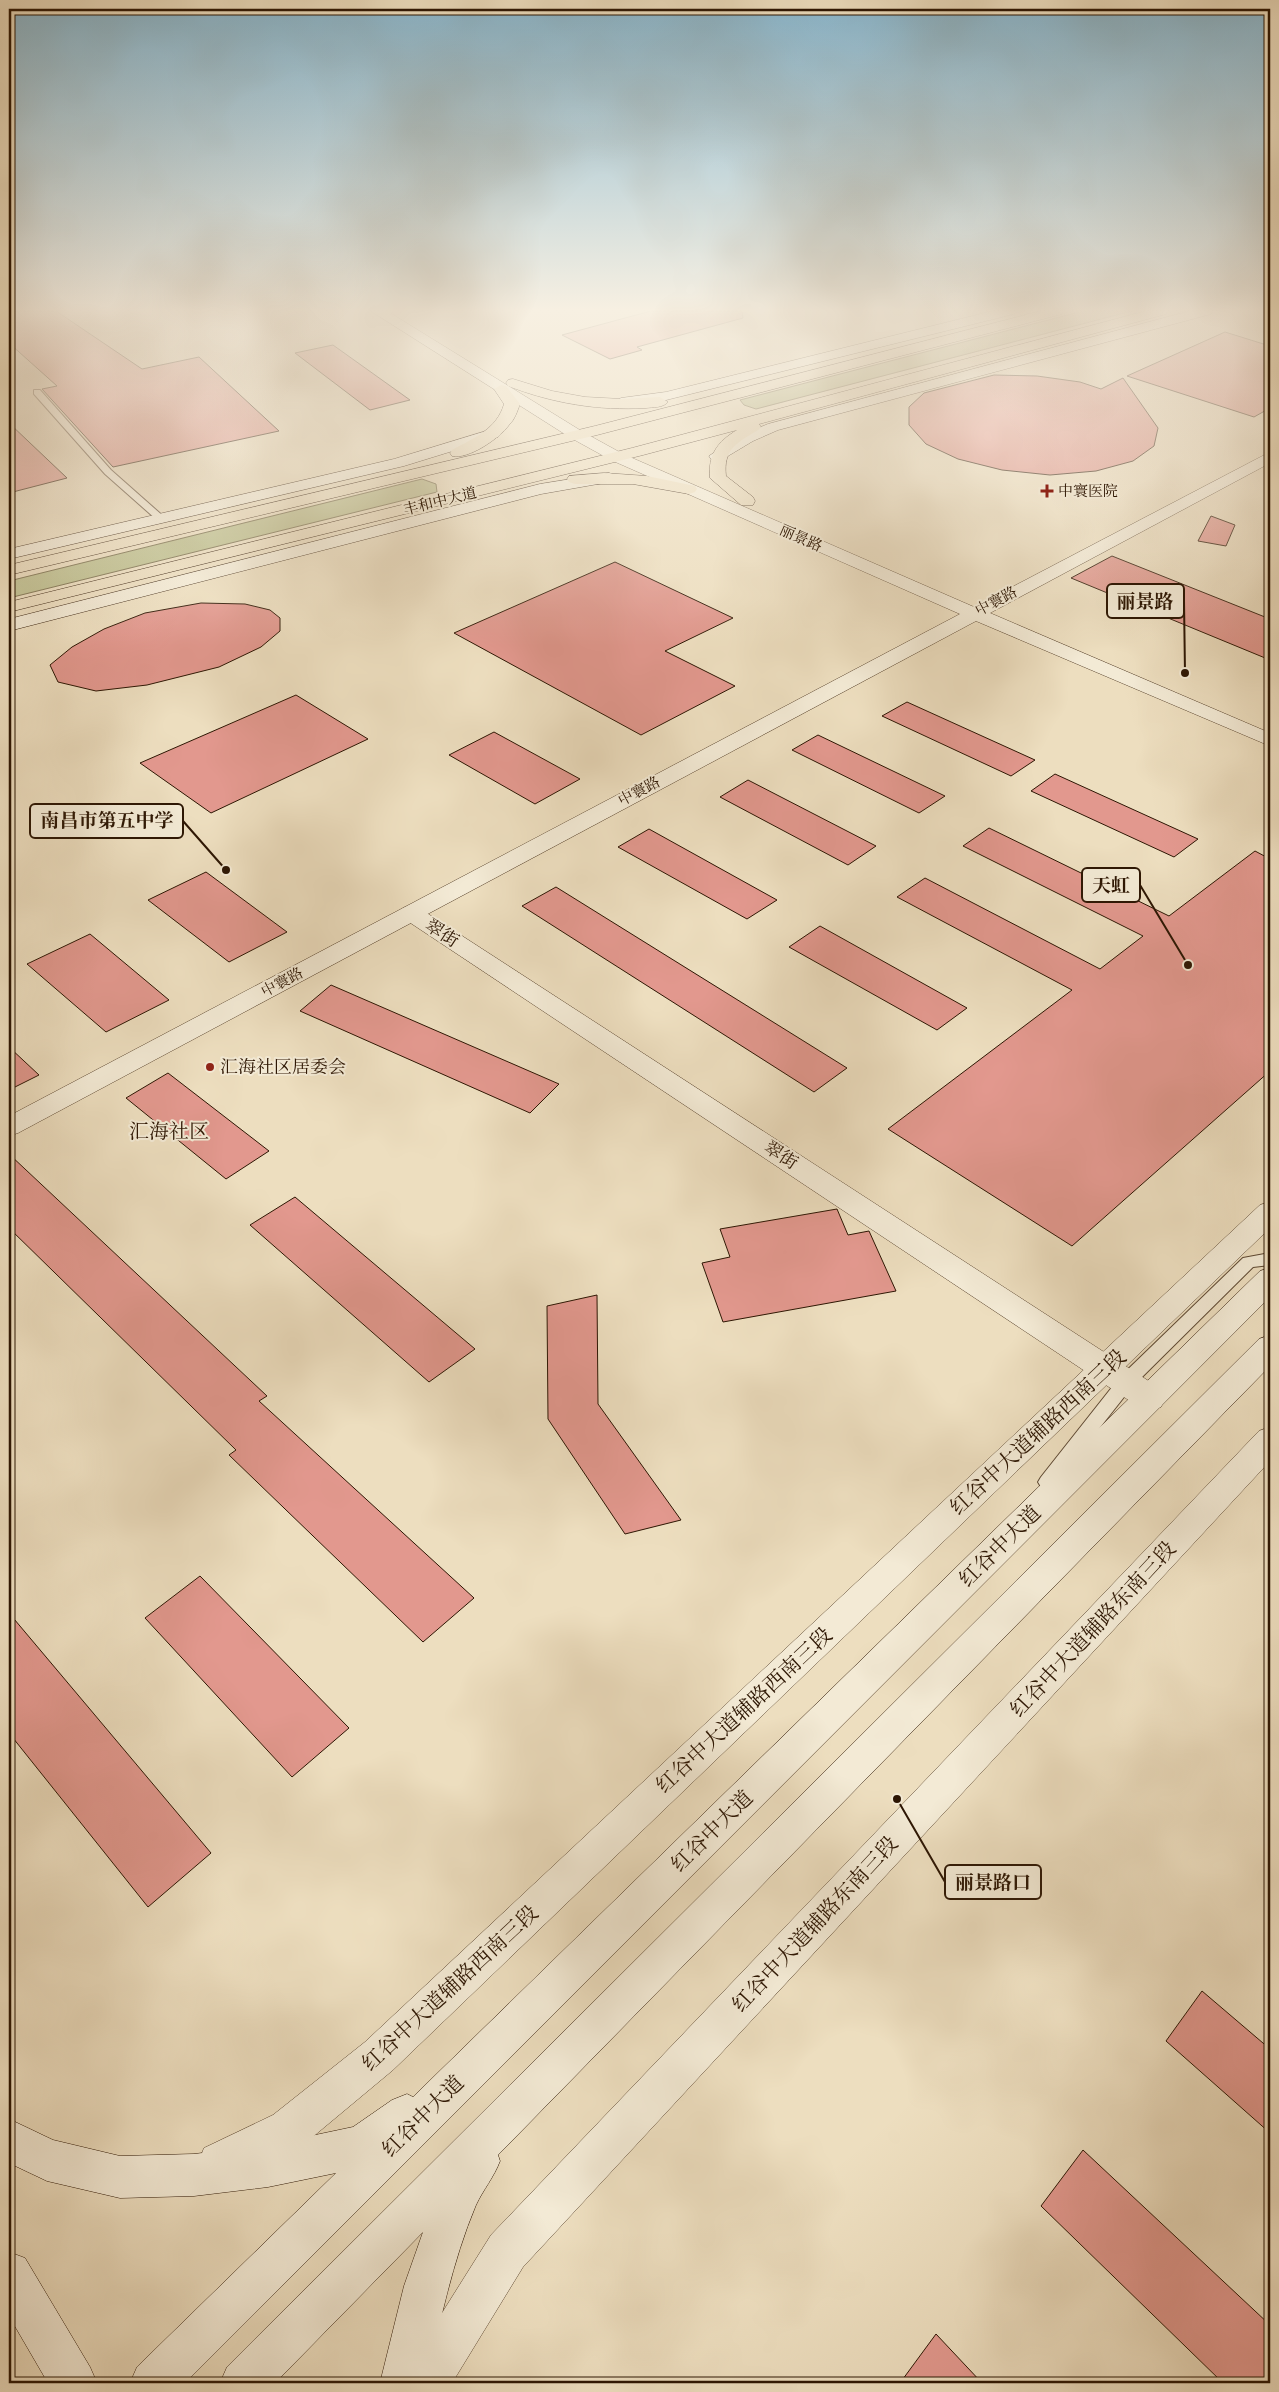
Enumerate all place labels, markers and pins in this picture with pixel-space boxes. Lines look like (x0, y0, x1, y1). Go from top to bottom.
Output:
place label: 中寰医院 (1058, 482, 1118, 501)
marker: 中寰医院 (1040, 484, 1054, 498)
callout: 丽景路 (1107, 584, 1184, 618)
callout: 南昌市第五中学 (30, 804, 183, 838)
callout: 天虹 (1082, 868, 1140, 902)
place label: 汇海社区居委会 (220, 1057, 346, 1079)
marker: 汇海社区居委会 (204, 1061, 216, 1073)
callout: 丽景路口 (945, 1865, 1041, 1899)

